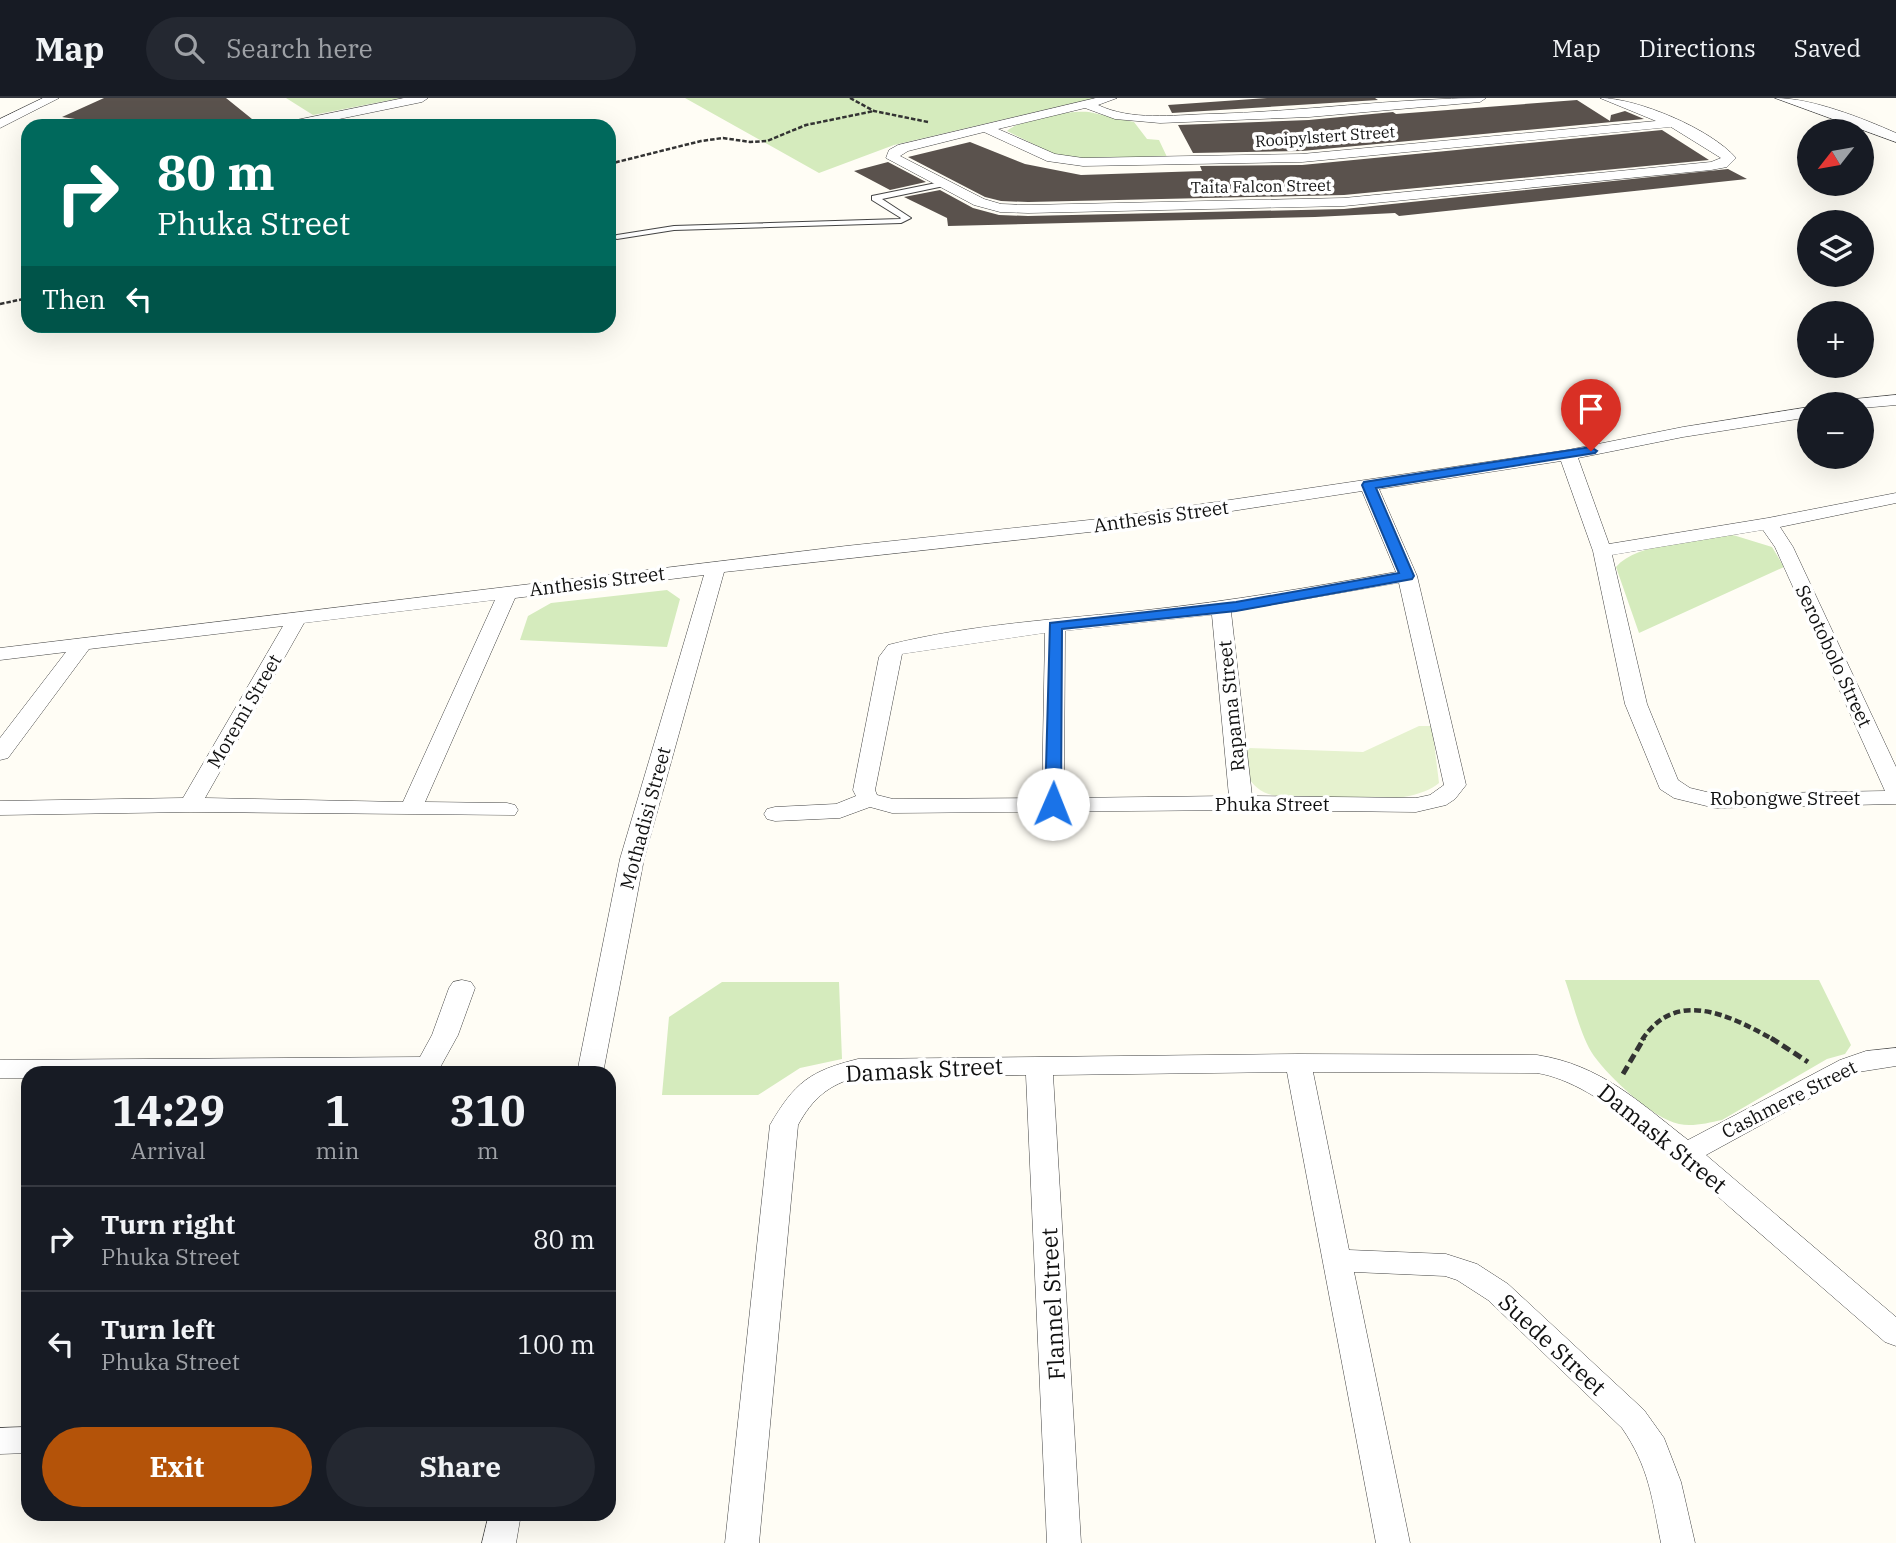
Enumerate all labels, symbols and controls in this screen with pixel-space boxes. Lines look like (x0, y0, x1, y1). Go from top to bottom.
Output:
search box (146, 17, 636, 80)
text: Map (35, 27, 104, 70)
icon: search (170, 29, 208, 67)
text: Search here (226, 31, 373, 65)
text: Map (1552, 32, 1601, 64)
text: Directions (1639, 32, 1756, 64)
text: Saved (1794, 32, 1861, 64)
north arrow (1797, 119, 1874, 196)
map controls (1797, 119, 1874, 469)
street label: Rooipylstert Street (1254, 121, 1396, 151)
text: 80 m (157, 140, 275, 203)
icon: right (42, 147, 133, 238)
street label: Taita Falcon Street (1191, 175, 1332, 197)
text: Phuka Street (157, 202, 350, 244)
button: layers (1797, 210, 1874, 287)
icon: left (120, 280, 158, 318)
text: Then (42, 282, 106, 316)
button: + (1797, 301, 1874, 378)
pin (1561, 379, 1621, 451)
icon: arrive (1572, 390, 1610, 428)
button: − (1797, 392, 1874, 469)
street label: Anthesis Street (1092, 495, 1230, 537)
street label: Anthesis Street (528, 561, 666, 601)
street label: Serotobolo Street (1791, 581, 1878, 731)
street label: Rapama Street (1212, 639, 1250, 773)
street label: Moremi Street (202, 649, 286, 772)
street label: Mothadisi Street (614, 744, 676, 892)
position arrow (1016, 767, 1090, 841)
street label: Robongwe Street (1710, 786, 1861, 810)
street label: Phuka Street (1215, 792, 1330, 816)
street label: Damask Street (844, 1050, 1004, 1088)
street label: Cashmere Street (1717, 1055, 1861, 1143)
street label: Damask Street (1592, 1077, 1734, 1199)
text: 14:29 (111, 1083, 225, 1138)
text: 1 (325, 1083, 350, 1138)
text: 310 (450, 1083, 525, 1138)
text: Arrival (131, 1135, 206, 1165)
text: min (316, 1135, 359, 1165)
text: m (477, 1135, 499, 1165)
text: Turn right (101, 1207, 235, 1241)
icon: right (42, 1220, 80, 1258)
text: 80 m (533, 1222, 595, 1256)
street label: Flannel Street (1033, 1227, 1071, 1381)
text: Phuka Street (101, 1241, 240, 1271)
street label: Suede Street (1493, 1286, 1613, 1402)
text: Turn left (101, 1312, 215, 1346)
icon: left (42, 1325, 80, 1363)
text: 100 m (517, 1327, 595, 1361)
text: Phuka Street (101, 1346, 240, 1376)
button: Exit (42, 1427, 312, 1507)
button: Share (326, 1427, 595, 1507)

